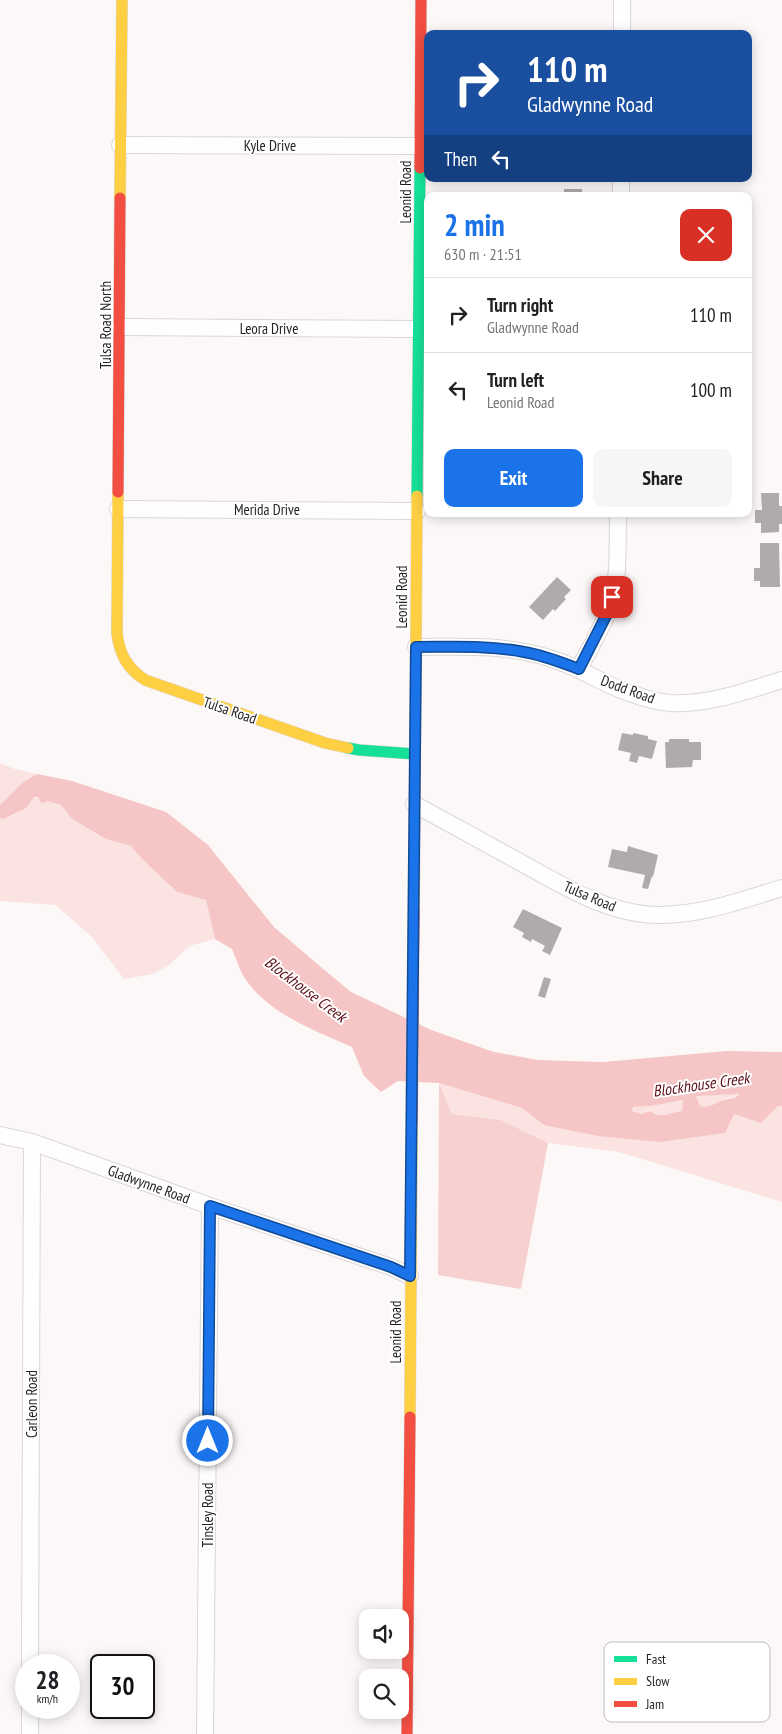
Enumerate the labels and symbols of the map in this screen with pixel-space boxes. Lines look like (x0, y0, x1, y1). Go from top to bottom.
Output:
street label: Kyle Drive (244, 136, 296, 155)
street label: Leonid Road (396, 160, 415, 224)
street label: Tulsa Road North (96, 281, 115, 369)
street label: Leora Drive (240, 319, 298, 338)
street label: Merida Drive (234, 500, 300, 519)
street label: Leonid Road (392, 565, 411, 629)
pin (591, 576, 633, 618)
street label: Dodd Road (598, 670, 658, 708)
street label: Tulsa Road (201, 692, 259, 728)
street label: Tulsa Road (561, 876, 619, 916)
water label: Blockhouse Creek (261, 952, 352, 1027)
water label: Blockhouse Creek (651, 1067, 752, 1101)
street label: Gladwynne Road (105, 1160, 193, 1208)
street label: Leonid Road (386, 1300, 405, 1364)
street label: Carleon Road (22, 1370, 41, 1438)
position arrow (181, 1414, 233, 1466)
street label: Tinsley Road (198, 1482, 217, 1548)
legend (604, 1642, 770, 1722)
text: Fast (646, 1650, 666, 1668)
speed limit sign: 30 (90, 1654, 155, 1719)
text: Slow (646, 1672, 670, 1690)
text: Jam (645, 1695, 664, 1713)

